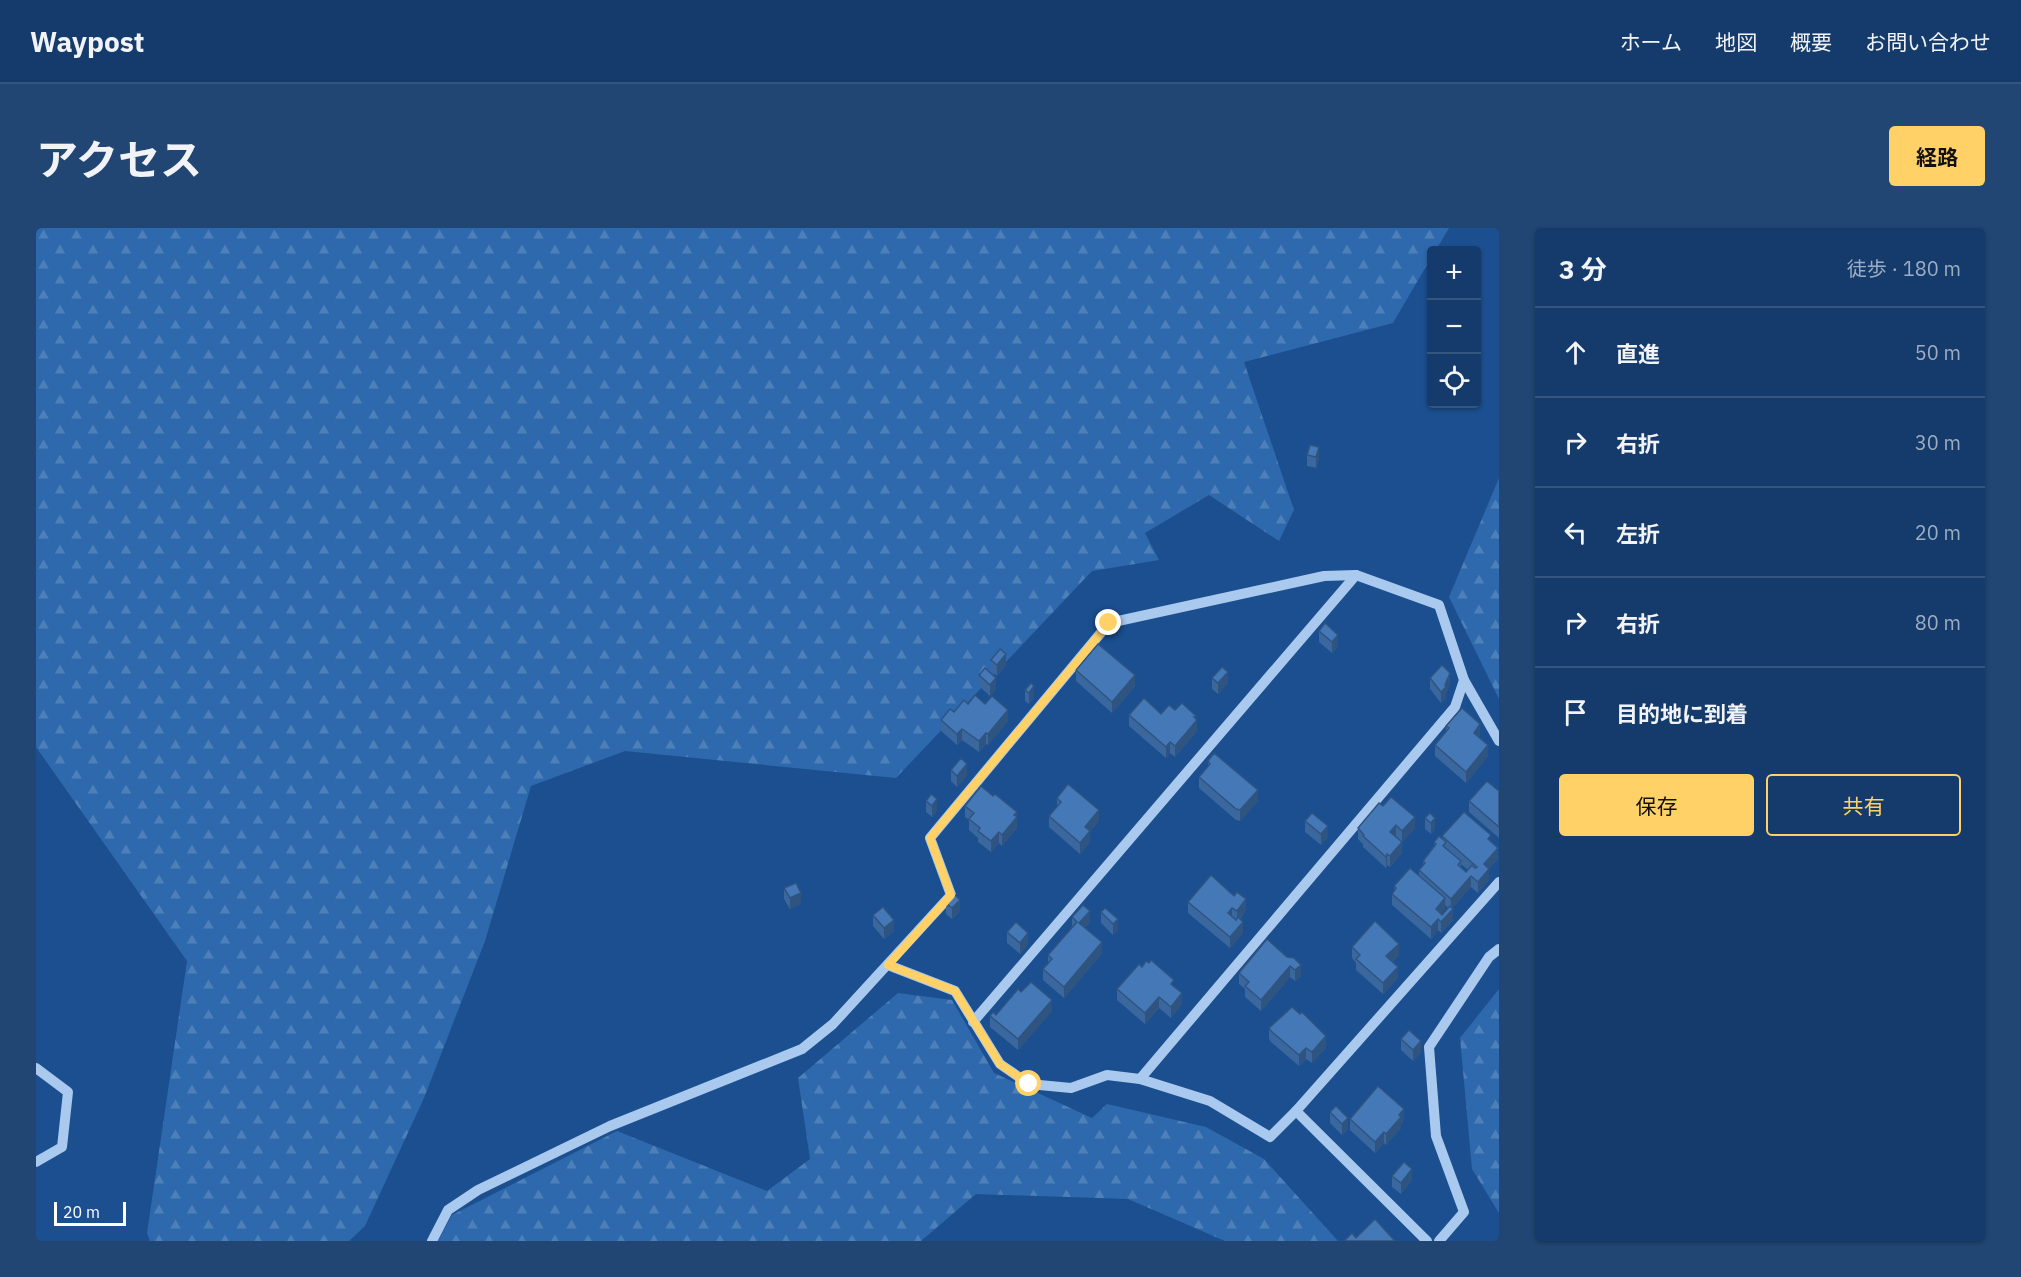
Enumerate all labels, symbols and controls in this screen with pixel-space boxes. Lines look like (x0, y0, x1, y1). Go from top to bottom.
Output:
text: Waypost (30, 23, 144, 60)
text: ホーム (1620, 28, 1682, 56)
text: 地図 (1715, 28, 1757, 56)
text: 概要 (1790, 28, 1832, 56)
text: お問い合わせ (1865, 28, 1991, 56)
button: 経路 (1889, 126, 1985, 186)
text: アクセス (36, 132, 202, 187)
map controls (1427, 246, 1481, 408)
button: + (1427, 246, 1481, 300)
text: 3 分 (1559, 252, 1607, 286)
text: 徒歩 · 180 m (1847, 255, 1961, 282)
button: − (1427, 300, 1481, 354)
icon: ahead (1559, 336, 1592, 369)
text: 直進 (1616, 339, 1660, 368)
text: 50 m (1915, 339, 1961, 366)
button: locate (1427, 354, 1481, 408)
icon: right (1559, 426, 1592, 459)
text: 右折 (1616, 429, 1660, 458)
text: 30 m (1915, 429, 1961, 456)
icon: left (1559, 516, 1592, 549)
text: 左折 (1616, 519, 1660, 548)
text: 20 m (1915, 519, 1961, 546)
icon: right (1559, 606, 1592, 639)
route end (1095, 609, 1121, 635)
text: 右折 (1616, 609, 1660, 638)
text: 80 m (1915, 609, 1961, 636)
icon: arrive (1559, 696, 1592, 729)
text: 目的地に到着 (1616, 699, 1748, 728)
button: 保存 (1559, 774, 1754, 836)
button: 共有 (1766, 774, 1961, 836)
route start (1015, 1070, 1041, 1096)
scale bar (54, 1199, 126, 1226)
text: 20 m (63, 1202, 100, 1222)

